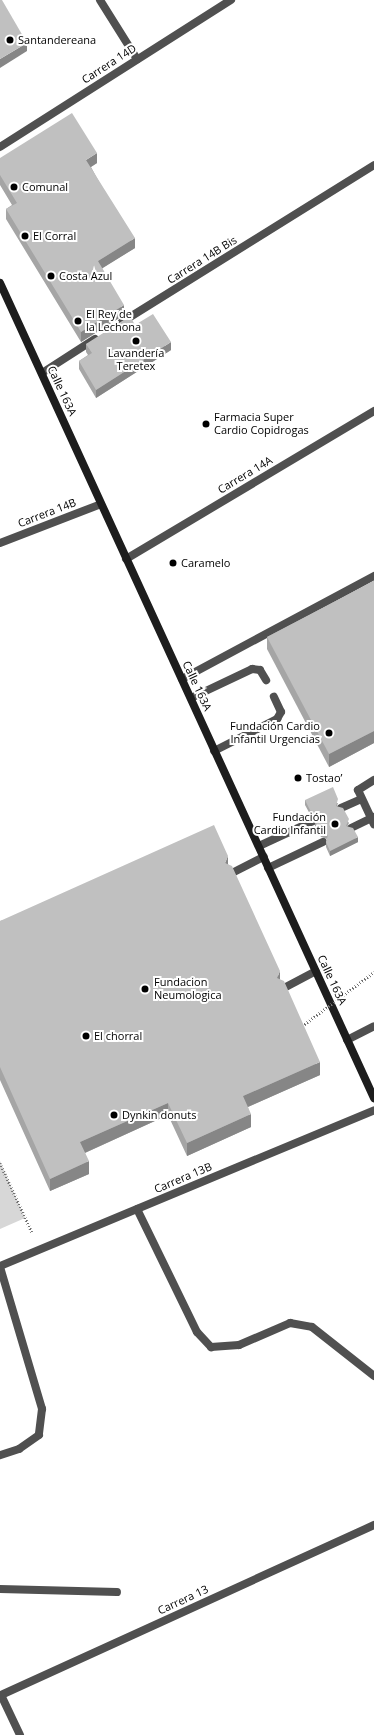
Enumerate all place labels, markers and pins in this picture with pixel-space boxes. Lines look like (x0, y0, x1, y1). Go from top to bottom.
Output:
place label: Santandereana (18, 33, 96, 47)
marker: Santandereana (5, 35, 15, 45)
place label: Comunal (22, 180, 68, 194)
marker: Comunal (9, 182, 19, 192)
place label: El Corral (33, 229, 76, 243)
marker: El Corral (20, 231, 30, 241)
place label: Costa Azul (59, 269, 112, 283)
marker: Costa Azul (46, 271, 56, 281)
place label: El Rey de la Lechona (86, 308, 141, 334)
marker: El Rey de la Lechona (73, 316, 83, 326)
marker: Lavandería Teretex (131, 336, 141, 346)
place label: Lavandería Teretex (108, 347, 164, 373)
place label: Farmacia Super Cardio Copidrogas (214, 411, 309, 437)
marker: Farmacia Super Cardio Copidrogas (201, 419, 211, 429)
place label: Caramelo (181, 556, 230, 570)
marker: Caramelo (168, 558, 178, 568)
place label: Fundación Cardio Infantil Urgencias (230, 720, 320, 746)
marker: Fundación Cardio Infantil Urgencias (323, 727, 335, 739)
place label: Tostao’ (306, 771, 342, 785)
marker: Tostao’ (293, 773, 303, 783)
place label: Fundación Cardio Infantil (254, 811, 326, 837)
marker: Fundación Cardio Infantil (329, 818, 341, 830)
place label: Fundacion Neumologica (154, 976, 222, 1002)
marker: Fundacion Neumologica (139, 983, 151, 995)
place label: El chorral (94, 1029, 142, 1043)
marker: El chorral (81, 1031, 91, 1041)
place label: Dynkin donuts (122, 1108, 196, 1122)
marker: Dynkin donuts (109, 1110, 119, 1120)

